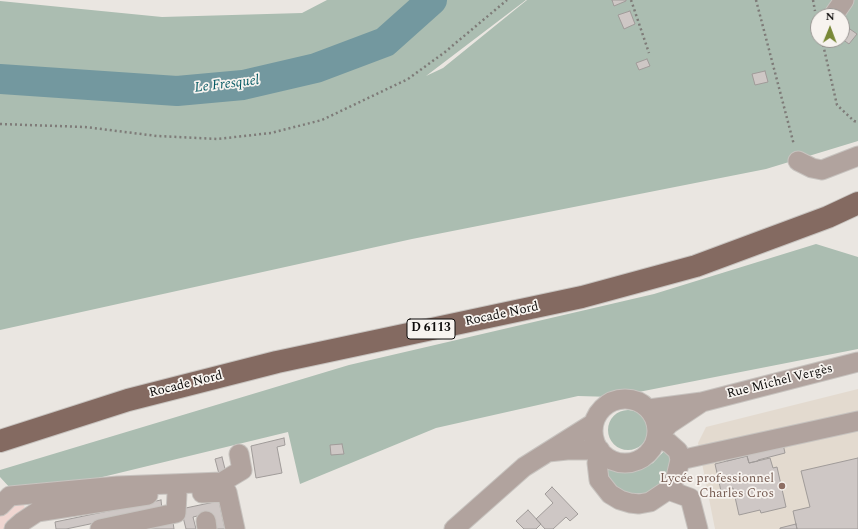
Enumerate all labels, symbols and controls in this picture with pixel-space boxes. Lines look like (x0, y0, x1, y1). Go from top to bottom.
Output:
north arrow (810, 8, 850, 48)
text: N (826, 8, 835, 25)
water label: Le Fresquel (194, 73, 260, 97)
street label: Rocade Nord (464, 300, 540, 330)
road number: D 6113 (407, 319, 455, 339)
street label: Rue Michel Vergès (726, 361, 834, 403)
street label: Rocade Nord (148, 368, 224, 402)
place label: Lycée professionnel Charles Cros (660, 471, 774, 502)
marker: Lycée professionnel Charles Cros (777, 481, 787, 491)

